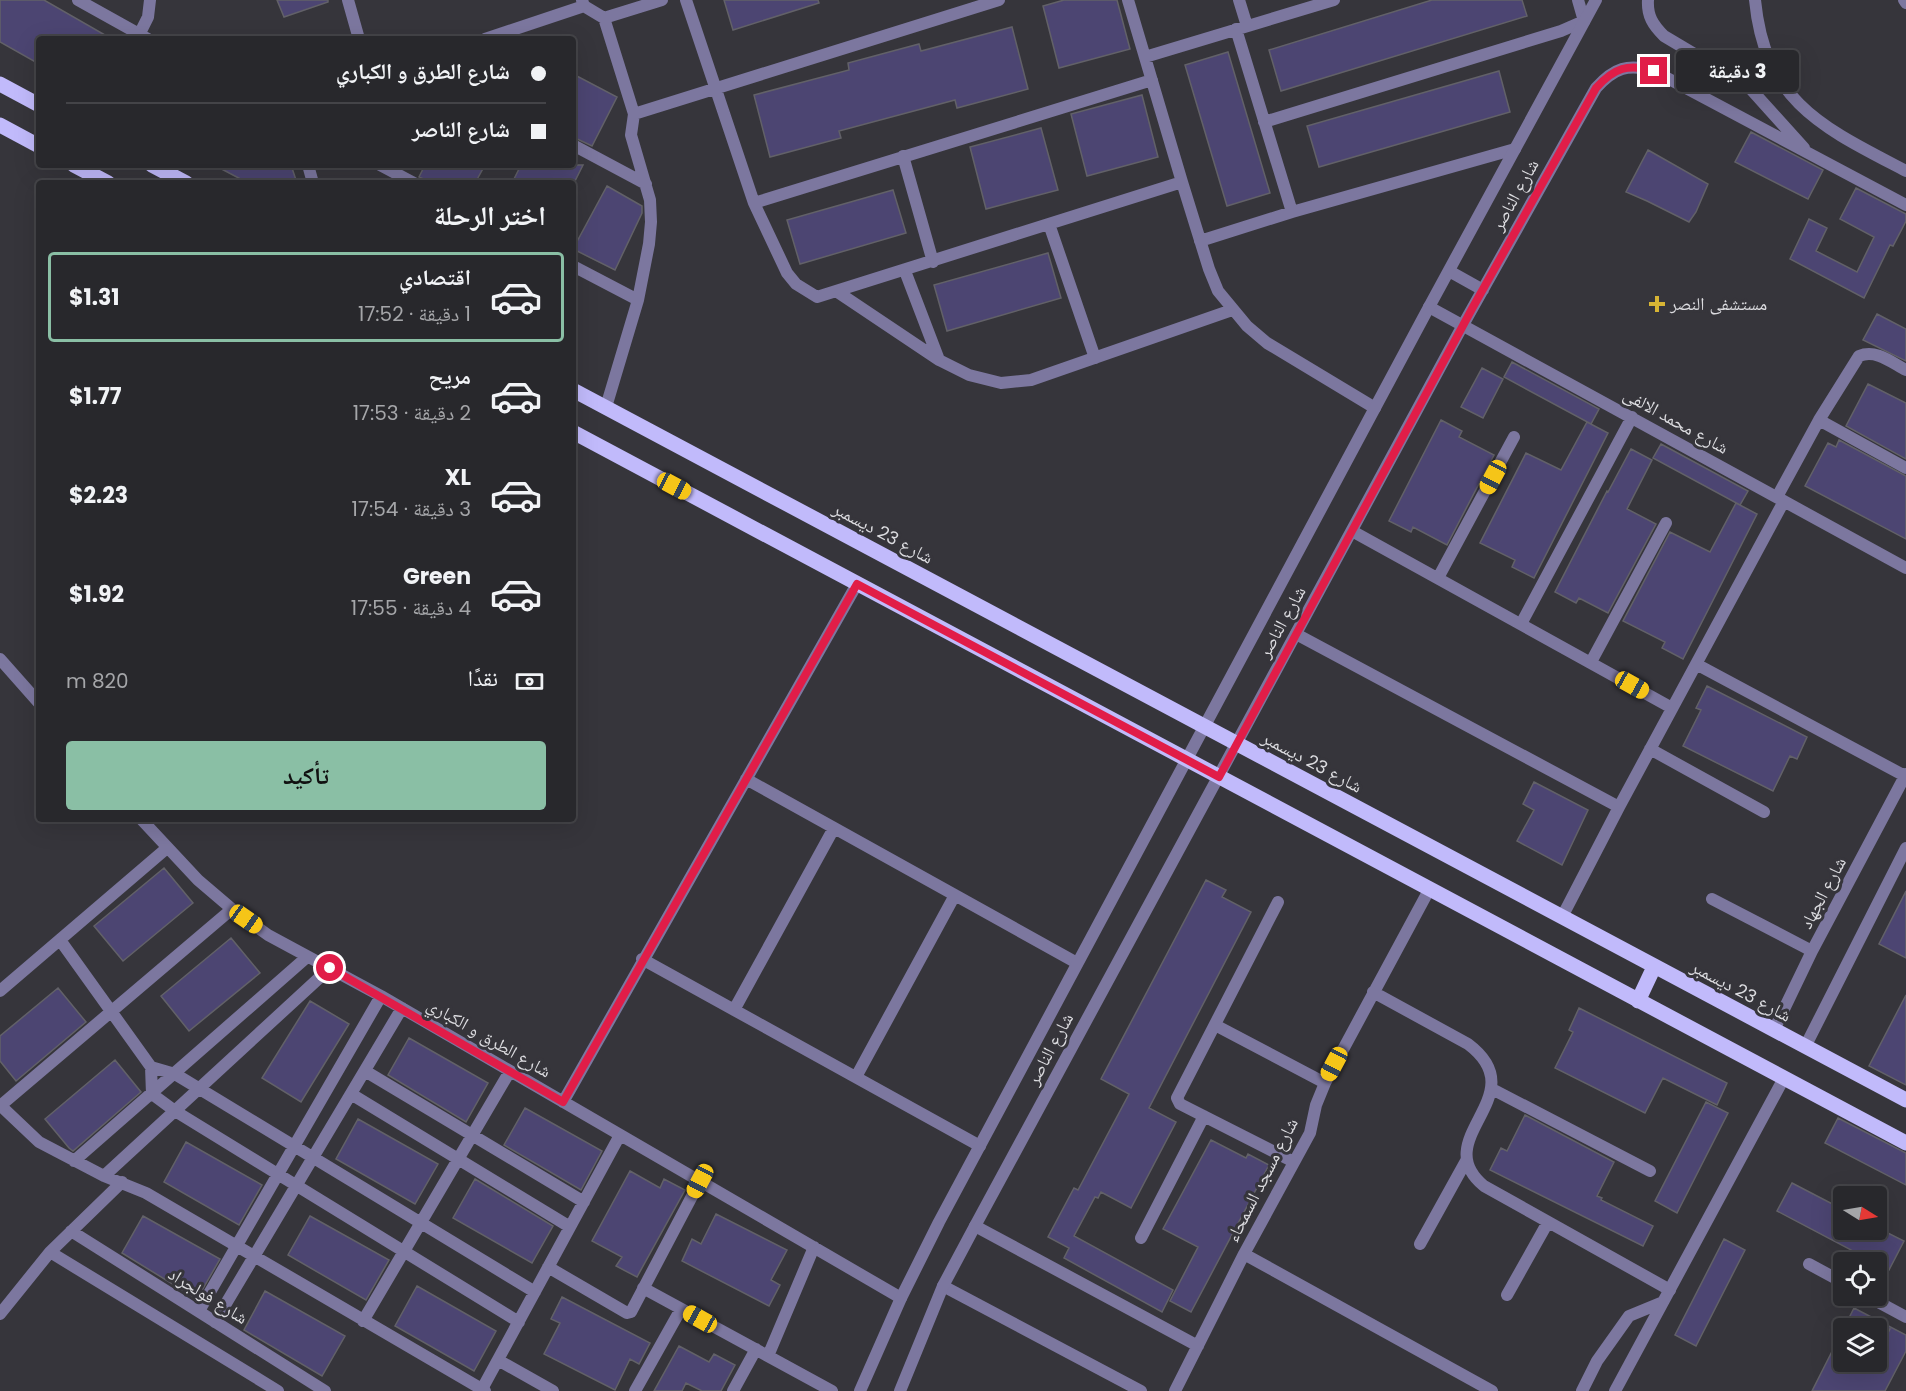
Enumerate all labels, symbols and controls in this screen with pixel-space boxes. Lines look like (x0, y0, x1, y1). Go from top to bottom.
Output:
callout: 3 دقيقة (1675, 50, 1798, 92)
text: شارع الطرق و الكباري (336, 56, 510, 87)
route end (1640, 57, 1667, 84)
text: 3 دقيقة (1708, 57, 1767, 85)
text: شارع الناصر (412, 114, 510, 145)
street label: شارع الناصر (1484, 154, 1544, 236)
text: اختر الرحلة (434, 197, 546, 234)
text: اقتصادي (399, 262, 471, 293)
icon: car (489, 270, 543, 324)
text: $1.31 (69, 282, 120, 313)
place label: مستشفى النصر (1669, 291, 1767, 316)
marker: مستشفى النصر (1648, 295, 1666, 313)
text: 1 دقيقة · 17:52 (358, 300, 471, 328)
text: مريح (428, 361, 471, 392)
icon: car (489, 369, 543, 423)
text: $1.77 (69, 381, 122, 412)
street label: شارع محمد الالفى (1619, 381, 1733, 460)
text: 2 دقيقة · 17:53 (353, 399, 471, 427)
car (1477, 457, 1509, 497)
text: XL (445, 462, 471, 493)
icon: car (489, 468, 543, 522)
car (654, 470, 694, 502)
text: $2.23 (69, 480, 128, 511)
text: 3 دقيقة · 17:54 (352, 495, 471, 523)
street label: شارع 23 ديسمبر (828, 495, 938, 569)
text: Green (403, 561, 471, 592)
icon: car (489, 567, 543, 621)
text: $1.92 (69, 579, 124, 610)
street label: شارع الناصر (1251, 581, 1311, 663)
text: 4 دقيقة · 17:55 (351, 594, 471, 622)
text: نقدًا (468, 663, 498, 694)
icon: cash (513, 665, 546, 698)
text: 820 m (66, 667, 129, 695)
car (1612, 668, 1652, 702)
street label: شارع 23 ديسمبر (1257, 724, 1367, 798)
button: تأكيد (66, 741, 546, 810)
street label: شارع الجهاد (1793, 852, 1852, 933)
car (226, 901, 266, 937)
street label: شارع 23 ديسمبر (1686, 953, 1796, 1027)
route start (316, 954, 343, 981)
street label: شارع الطرق و الكباري (421, 992, 556, 1086)
street label: شارع الناصر (1020, 1008, 1079, 1090)
car (1318, 1044, 1350, 1084)
street label: شارع مسجد السمحاء (1219, 1113, 1304, 1246)
car (684, 1161, 716, 1201)
north arrow (1833, 1186, 1887, 1240)
map controls (1833, 1186, 1887, 1372)
button: locate (1833, 1252, 1887, 1306)
street label: شارع فولجراد (164, 1261, 253, 1330)
car (680, 1302, 720, 1336)
button: layers (1833, 1318, 1887, 1372)

